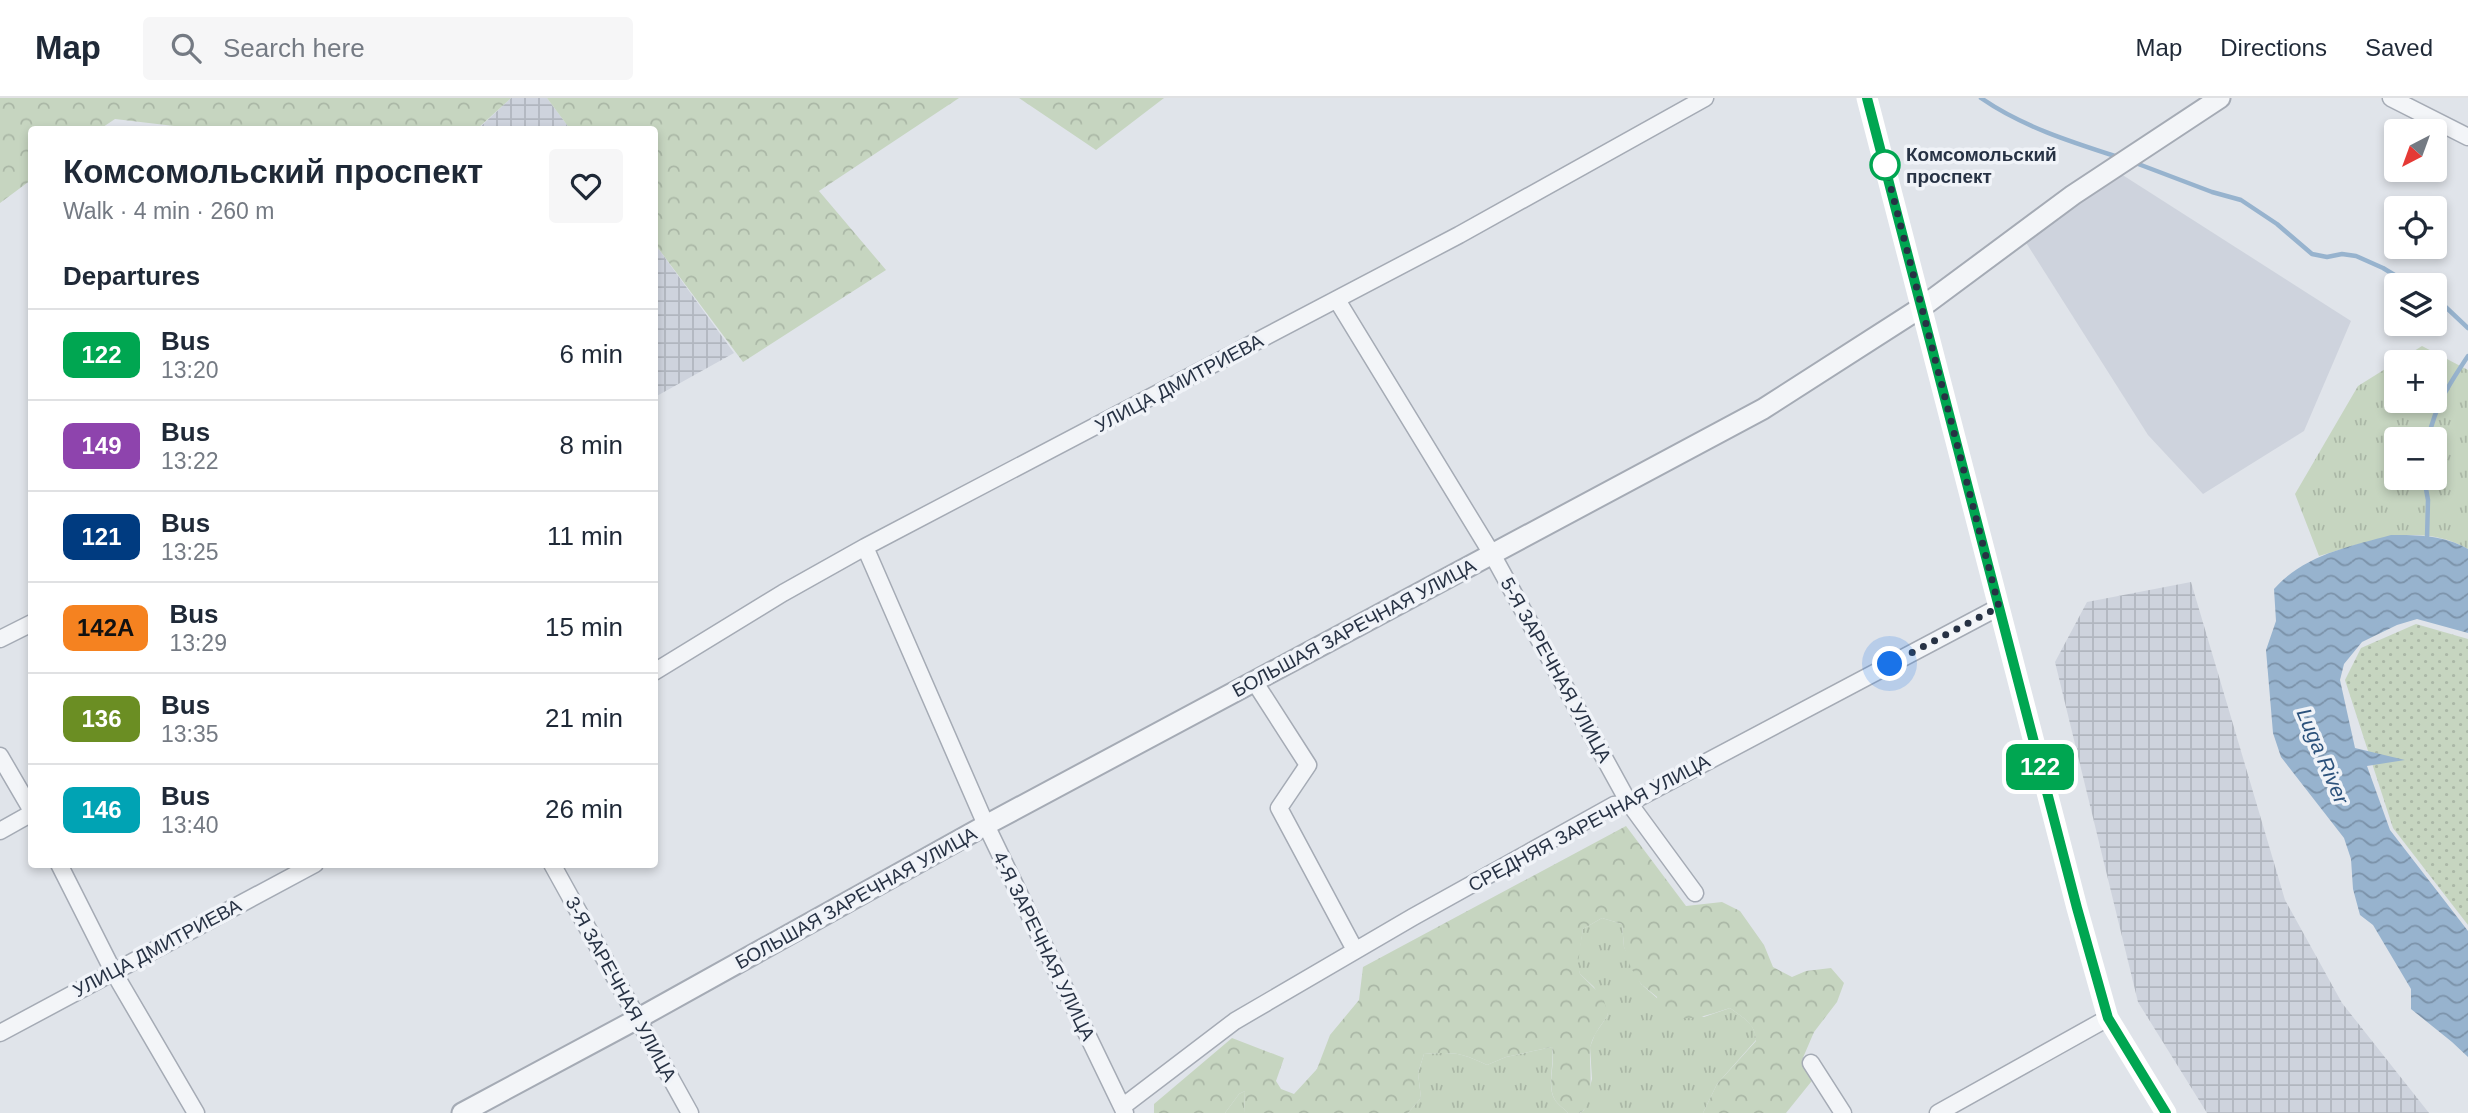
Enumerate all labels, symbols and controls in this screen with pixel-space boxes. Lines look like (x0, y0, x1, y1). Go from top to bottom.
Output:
search box (143, 17, 633, 80)
text: Map (35, 29, 101, 66)
icon: search (167, 29, 205, 67)
text: Search here (223, 33, 365, 63)
text: Map (2136, 34, 2182, 61)
text: Directions (2220, 34, 2327, 61)
text: Saved (2365, 34, 2433, 61)
north arrow (2384, 119, 2446, 182)
map controls (2384, 119, 2447, 490)
place label: Комсомольский проспект (1906, 144, 2057, 187)
button: heart (549, 149, 623, 223)
marker: Комсомольский проспект (1870, 150, 1900, 180)
text: Комсомольский проспект (63, 153, 483, 190)
button: locate (2384, 196, 2447, 259)
text: Walk · 4 min · 260 m (63, 198, 274, 224)
text: Departures (63, 261, 200, 291)
button: layers (2384, 273, 2447, 336)
text: Bus (161, 326, 210, 356)
street label: УЛИЦА ДМИТРИЕВА (1091, 330, 1267, 436)
text: 6 min (559, 339, 623, 369)
text: 122 (81, 341, 122, 368)
button: + (2384, 350, 2447, 413)
text: 13:20 (161, 357, 219, 383)
text: Bus (161, 417, 210, 447)
button: − (2384, 427, 2447, 490)
text: 8 min (559, 430, 623, 460)
text: 149 (81, 432, 122, 459)
text: 13:22 (161, 448, 219, 474)
text: Bus (161, 508, 210, 538)
text: 11 min (547, 521, 623, 551)
text: 121 (81, 523, 122, 550)
text: 13:25 (161, 539, 219, 565)
street label: БОЛЬШАЯ ЗАРЕЧНАЯ УЛИЦА (1229, 555, 1480, 701)
street label: 5-Я ЗАРЕЧНАЯ УЛИЦА (1496, 574, 1616, 766)
text: Bus (169, 599, 219, 629)
text: 15 min (545, 612, 623, 642)
text: 142А (77, 614, 134, 641)
text: 13:29 (169, 630, 227, 656)
your location (1872, 646, 1907, 681)
text: Bus (161, 690, 210, 720)
text: 21 min (545, 703, 623, 733)
text: 136 (81, 705, 122, 732)
water label: Luga River (2293, 705, 2354, 808)
text: 13:35 (161, 721, 219, 747)
line badge: 122 (2000, 744, 2080, 790)
street label: СРЕДНЯЯ ЗАРЕЧНАЯ УЛИЦА (1465, 750, 1714, 896)
text: 122 (2020, 753, 2060, 780)
text: Bus (161, 781, 210, 811)
text: 26 min (545, 794, 623, 824)
text: 146 (81, 796, 122, 823)
text: 13:40 (161, 812, 219, 838)
street label: БОЛЬШАЯ ЗАРЕЧНАЯ УЛИЦА (732, 823, 981, 973)
street label: 4-Я ЗАРЕЧНАЯ УЛИЦА (989, 848, 1099, 1044)
street label: 3-Я ЗАРЕЧНАЯ УЛИЦА (561, 893, 681, 1085)
street label: УЛИЦА ДМИТРИЕВА (69, 895, 245, 1001)

